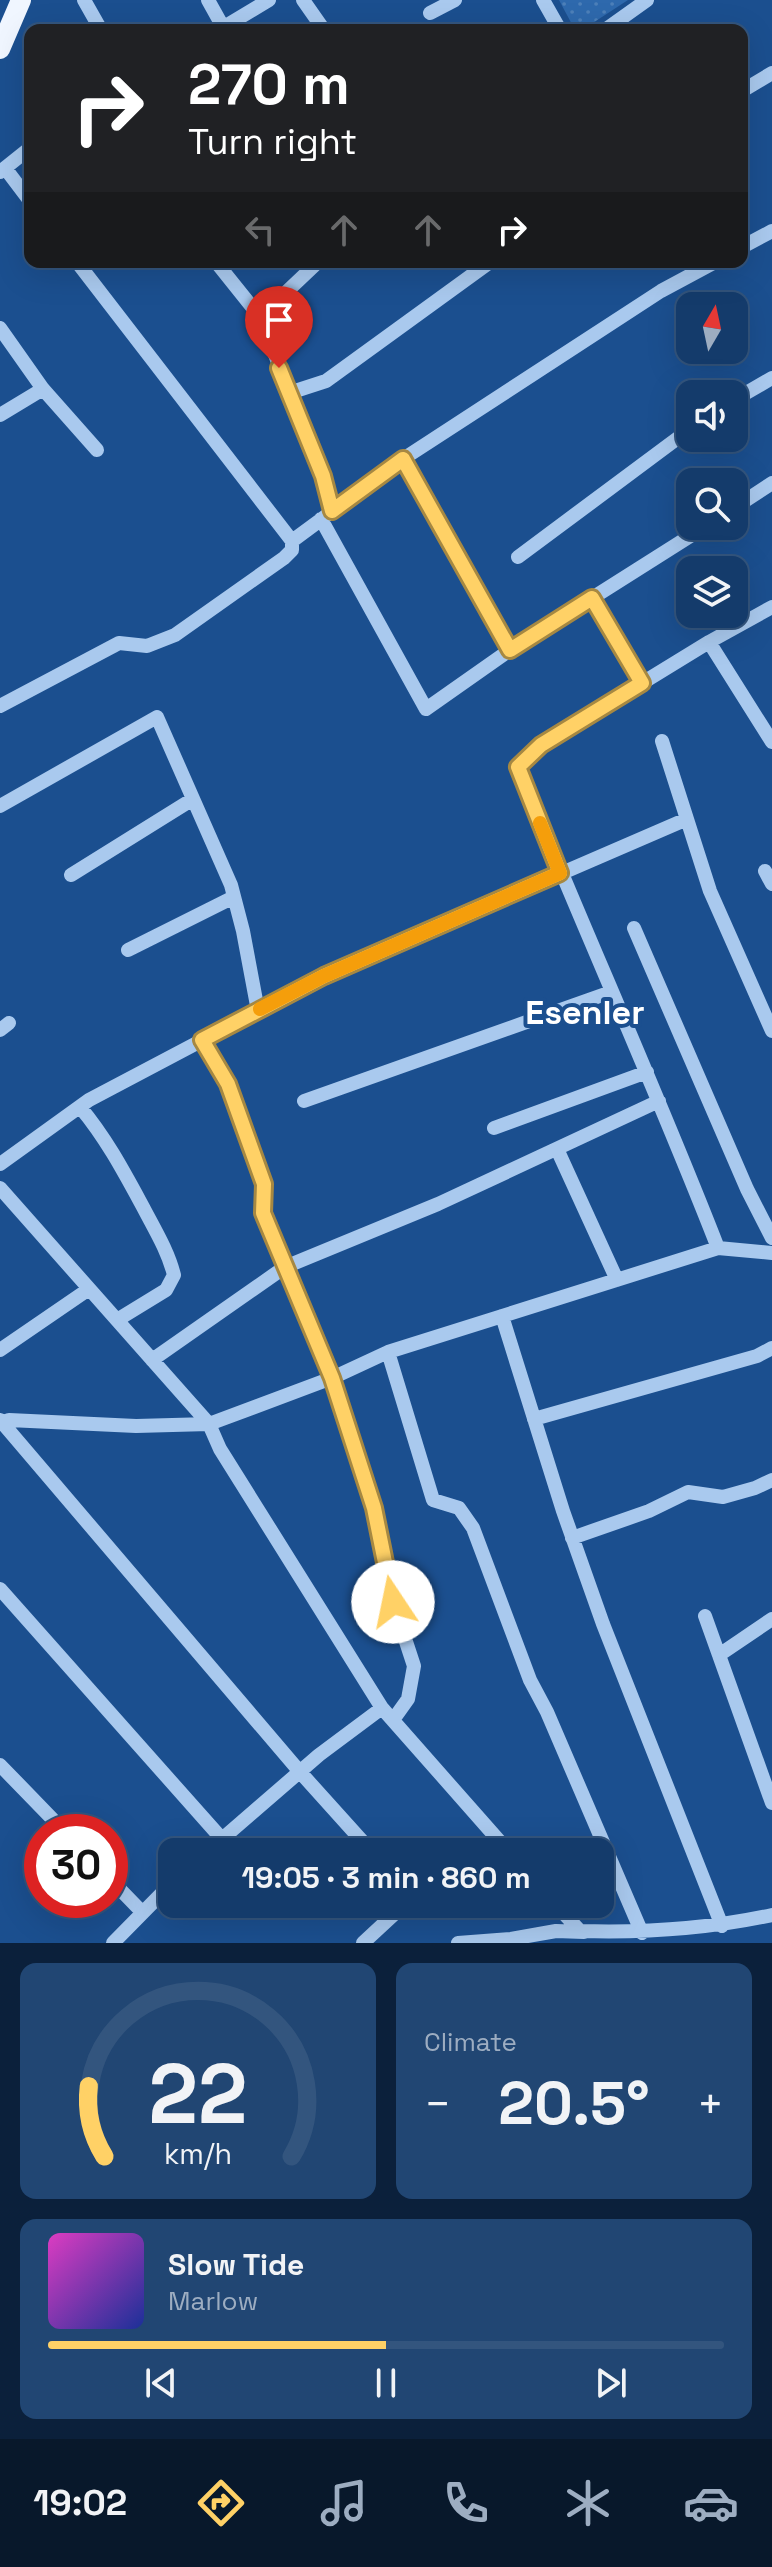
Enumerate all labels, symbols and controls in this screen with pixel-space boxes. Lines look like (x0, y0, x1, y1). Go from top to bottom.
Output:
text: 270 m (188, 49, 350, 120)
icon: right (56, 56, 160, 160)
text: Turn right (188, 119, 357, 165)
icon: left (238, 208, 282, 252)
icon: ahead (322, 208, 366, 252)
icon: ahead (406, 208, 450, 252)
icon: right (490, 208, 534, 252)
pin (245, 286, 313, 368)
north arrow (676, 292, 748, 364)
map controls (676, 292, 748, 628)
icon: arrive (257, 298, 301, 342)
button: sound (676, 380, 748, 452)
button: search (676, 468, 748, 540)
button: layers (676, 556, 748, 628)
district label: Esenler (525, 991, 645, 1034)
position arrow (351, 1560, 435, 1644)
speed limit sign: 30 (24, 1814, 128, 1918)
text: 19:05 · 3 min · 860 m (241, 1858, 531, 1897)
text: Climate (424, 2025, 517, 2059)
text: 22 (149, 2041, 247, 2147)
text: 20.5° (498, 2065, 650, 2142)
text: − (424, 2076, 451, 2132)
text: + (697, 2076, 724, 2132)
text: km/h (164, 2136, 232, 2172)
text: Slow Tide (168, 2245, 304, 2284)
text: Marlow (168, 2284, 258, 2318)
icon: previous (139, 2361, 183, 2405)
icon: pause (364, 2361, 408, 2405)
icon: next (589, 2361, 633, 2405)
icon: directions (193, 2475, 249, 2531)
icon: music (316, 2475, 372, 2531)
icon: phone (438, 2475, 494, 2531)
icon: climate (560, 2475, 616, 2531)
icon: car (683, 2475, 739, 2531)
text: 19:02 (33, 2480, 127, 2526)

